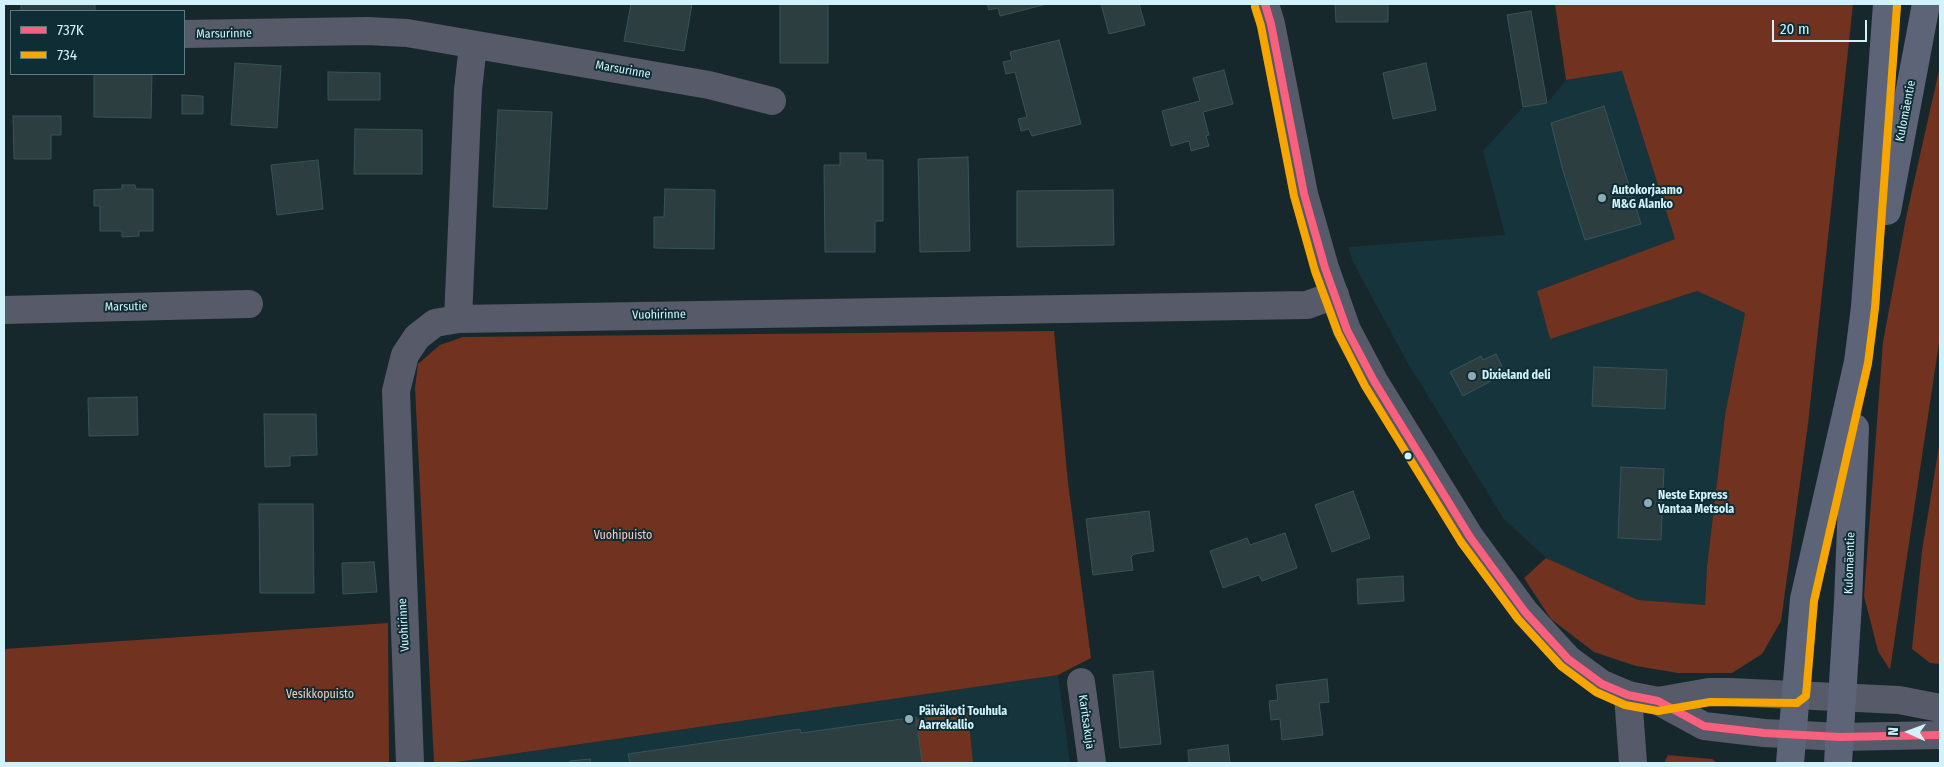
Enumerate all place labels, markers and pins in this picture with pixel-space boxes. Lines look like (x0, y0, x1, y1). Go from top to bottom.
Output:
place label: Autokorjaamo M&G Alanko (1612, 184, 1682, 212)
marker: Autokorjaamo M&G Alanko (1596, 192, 1608, 204)
place label: Dixieland deli (1482, 369, 1551, 383)
marker: Dixieland deli (1466, 370, 1478, 382)
unlabelled marker (1403, 451, 1413, 461)
place label: Neste Express Vantaa Metsola (1658, 489, 1734, 517)
marker: Neste Express Vantaa Metsola (1642, 497, 1654, 509)
place label: Päiväkoti Touhula Aarrekallio (919, 705, 1007, 733)
marker: Päiväkoti Touhula Aarrekallio (903, 713, 915, 725)

